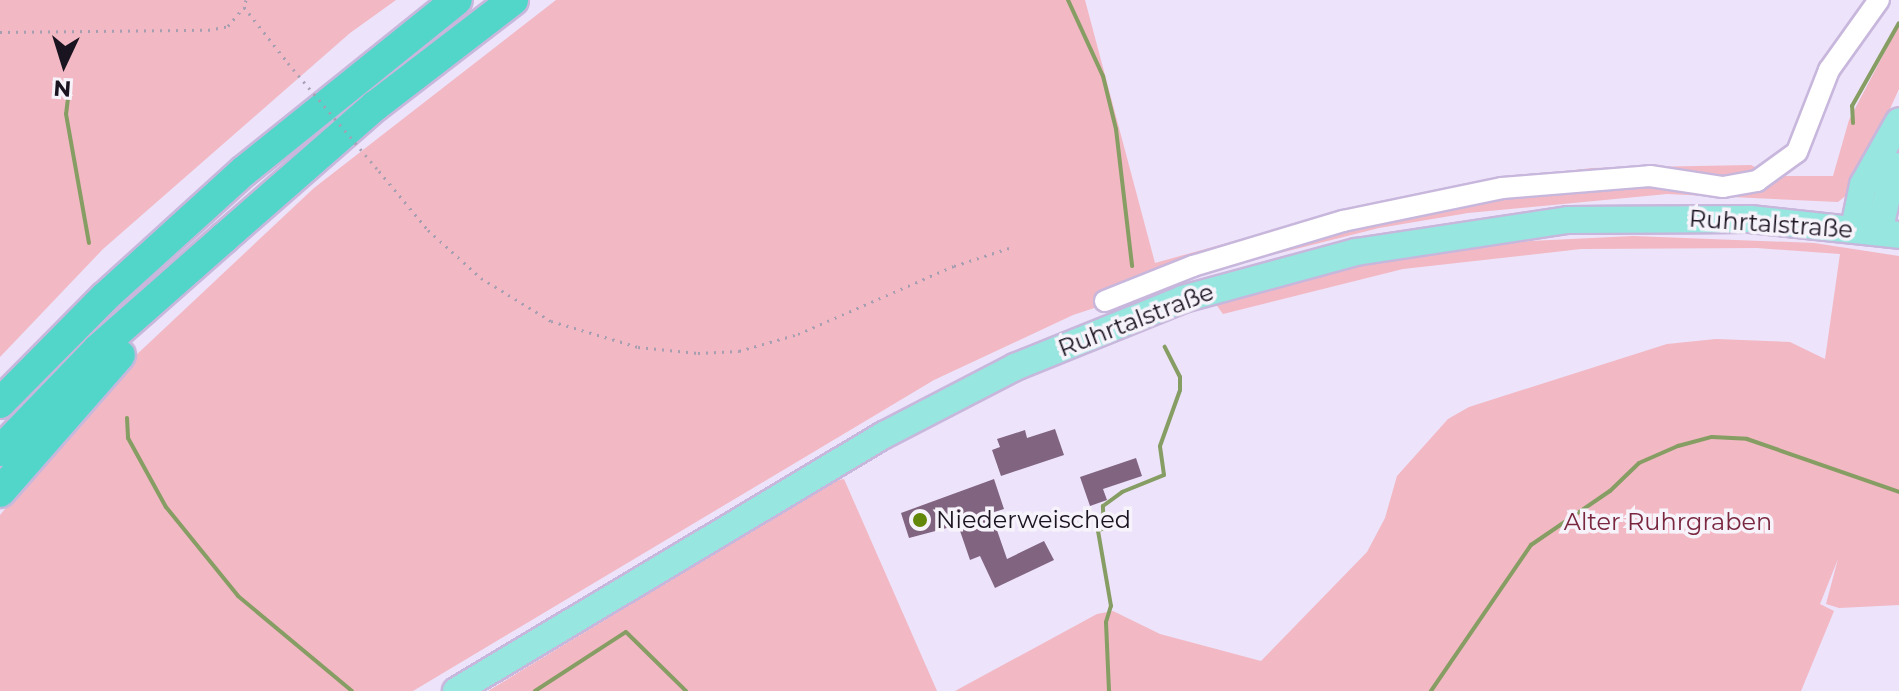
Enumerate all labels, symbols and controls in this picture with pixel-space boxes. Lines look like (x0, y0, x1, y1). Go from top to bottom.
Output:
north arrow (24, 24, 104, 104)
text: N (52, 74, 72, 103)
street label: Ruhrtalstraße (1688, 204, 1854, 244)
street label: Ruhrtalstraße (1054, 277, 1218, 363)
place label: Niederweisched (936, 506, 1131, 534)
park label: Alter Ruhrgraben (1564, 508, 1772, 536)
marker: Niederweisched (911, 511, 929, 529)

